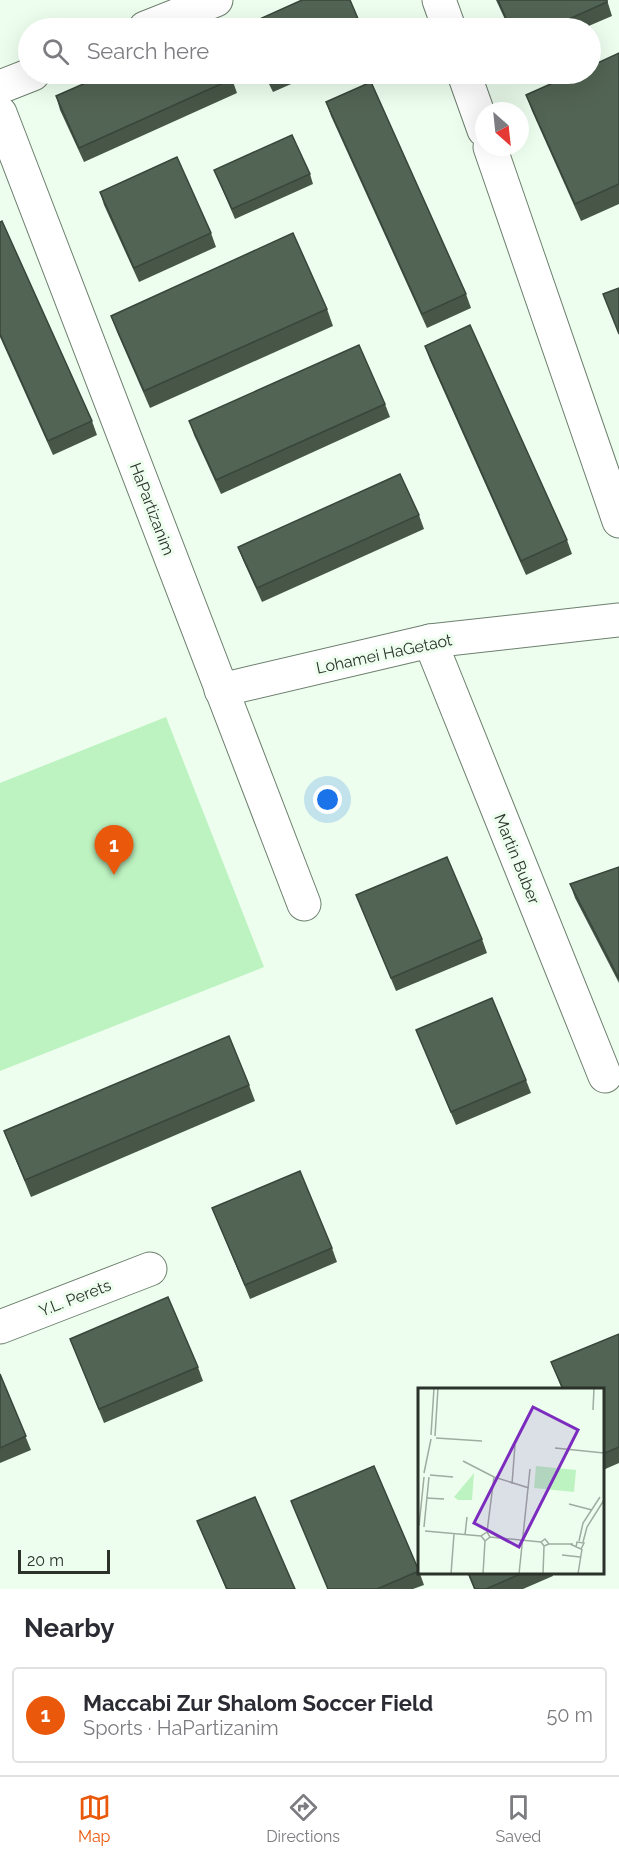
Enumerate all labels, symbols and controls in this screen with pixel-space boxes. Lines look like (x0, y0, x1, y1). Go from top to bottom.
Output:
search box (18, 18, 601, 84)
icon: search (39, 35, 72, 68)
text: Search here (87, 38, 209, 64)
north arrow (475, 102, 529, 156)
street label: HaPartizanim (126, 460, 178, 558)
street label: Lohamei HaGetaot (314, 630, 454, 678)
your location (313, 785, 342, 814)
street label: Martin Buber (490, 811, 544, 907)
pin: 1 (94, 826, 134, 875)
street label: Y.L. Perets (36, 1276, 114, 1320)
inset map (418, 1388, 604, 1574)
scale bar (18, 1547, 110, 1574)
text: 20 m (27, 1551, 64, 1570)
text: Nearby (24, 1613, 114, 1643)
text: Maccabi Zur Shalom Soccer Field (83, 1690, 433, 1716)
text: 1 (41, 1703, 50, 1727)
text: 50 m (546, 1703, 593, 1727)
text: Sports · HaPartizanim (83, 1716, 279, 1740)
tab: Map (78, 1791, 111, 1846)
tab: Directions (266, 1791, 340, 1846)
tab: Saved (495, 1791, 541, 1846)

